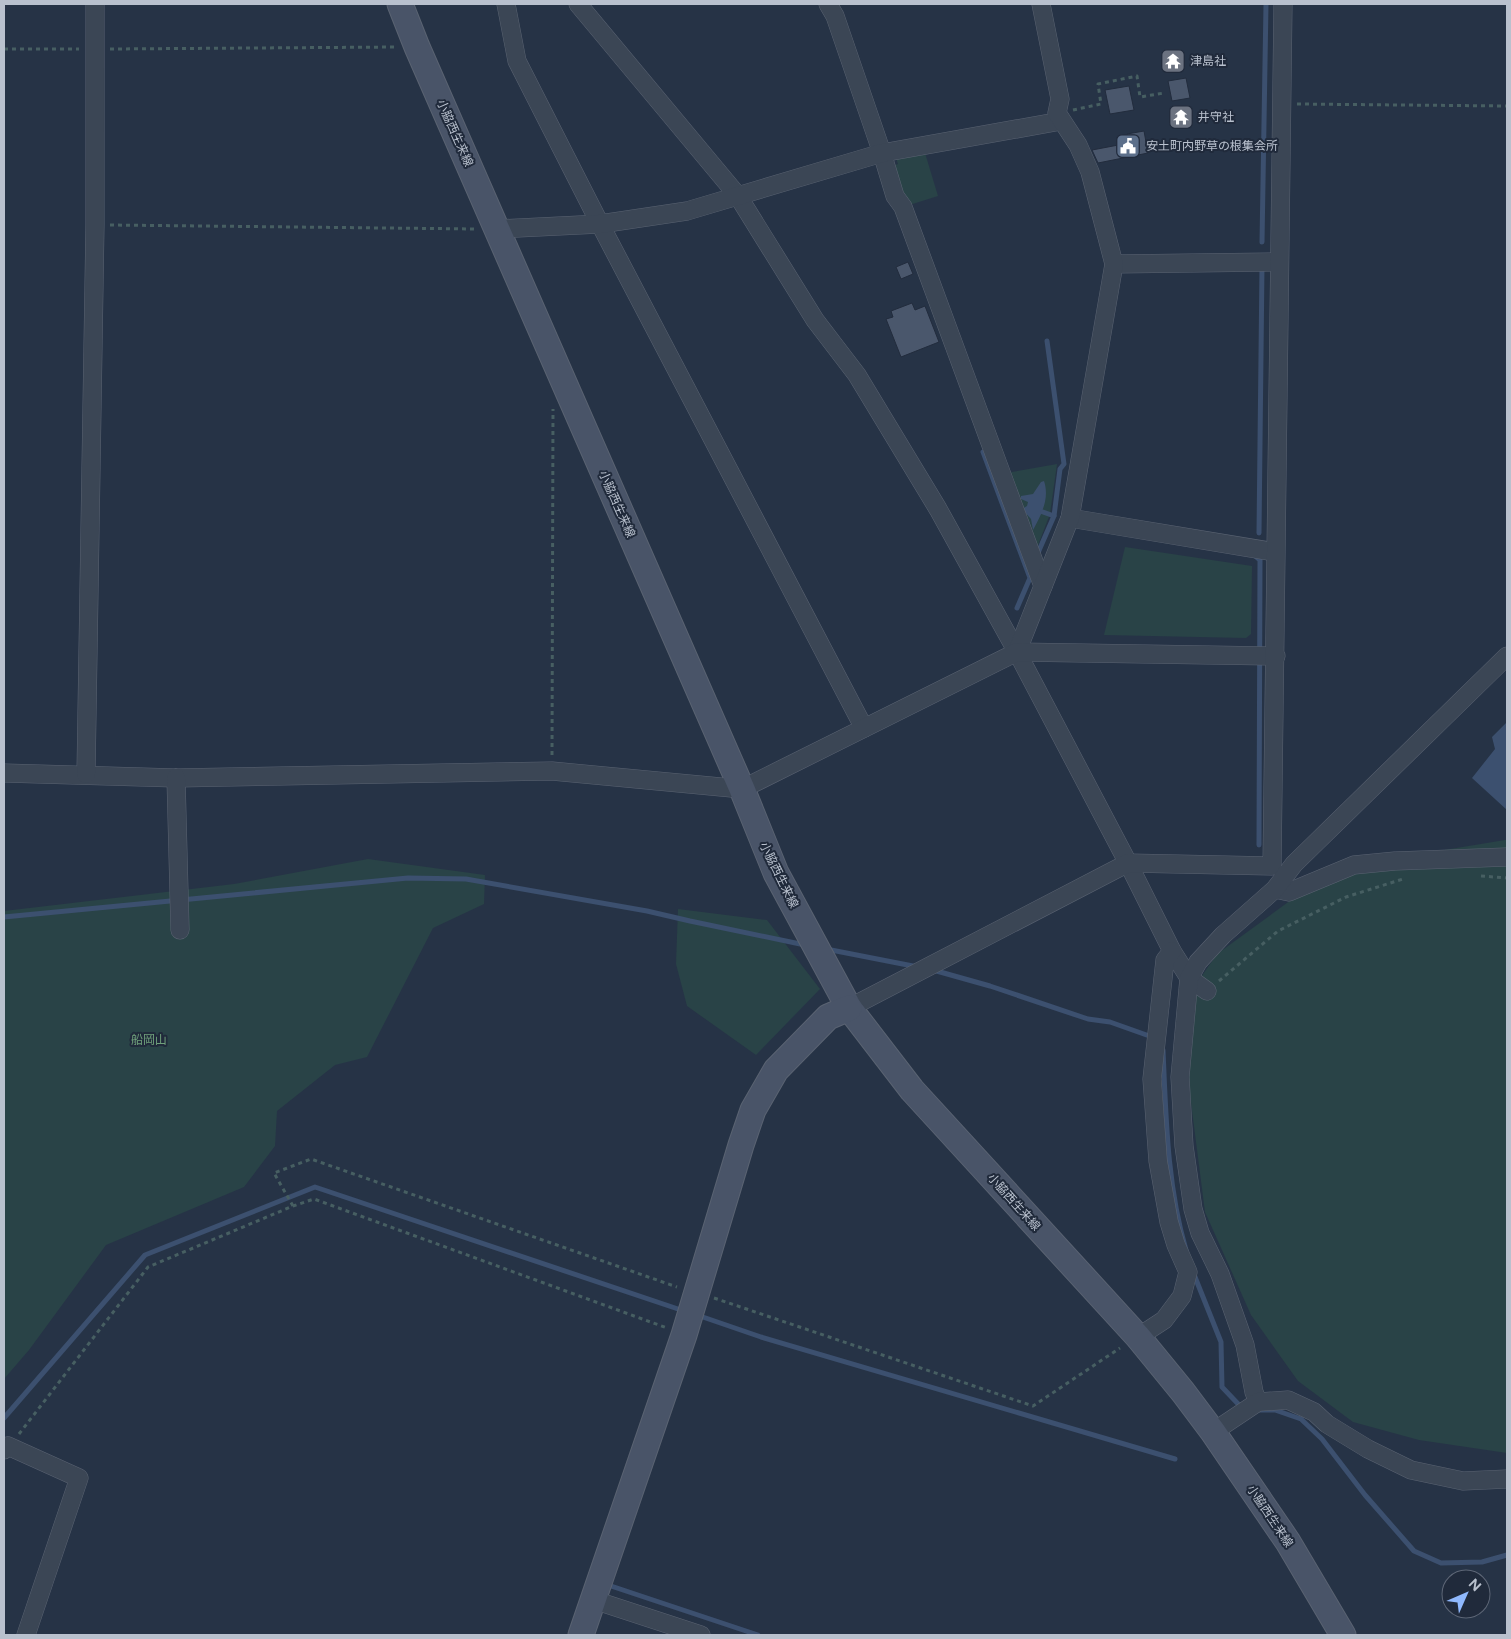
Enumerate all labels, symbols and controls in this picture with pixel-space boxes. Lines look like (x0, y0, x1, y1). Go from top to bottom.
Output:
temple icon: 津島社 (1160, 48, 1186, 74)
place label: 津島社 (1190, 54, 1226, 68)
street label: 小脇西生来線 (434, 97, 476, 169)
temple icon: 井守社 (1168, 104, 1194, 130)
place label: 井守社 (1198, 110, 1234, 124)
public building icon: 安土町内野草の根集会所 (1115, 133, 1141, 159)
place label: 安土町内野草の根集会所 (1146, 139, 1278, 153)
street label: 小脇西生来線 (596, 468, 638, 540)
street label: 小脇西生来線 (757, 840, 801, 910)
park label: 船岡山 (131, 1033, 167, 1047)
street label: 小脇西生来線 (985, 1171, 1043, 1233)
street label: 小脇西生来線 (1244, 1482, 1296, 1550)
north arrow (1441, 1569, 1491, 1619)
text: N (1465, 1575, 1485, 1595)

